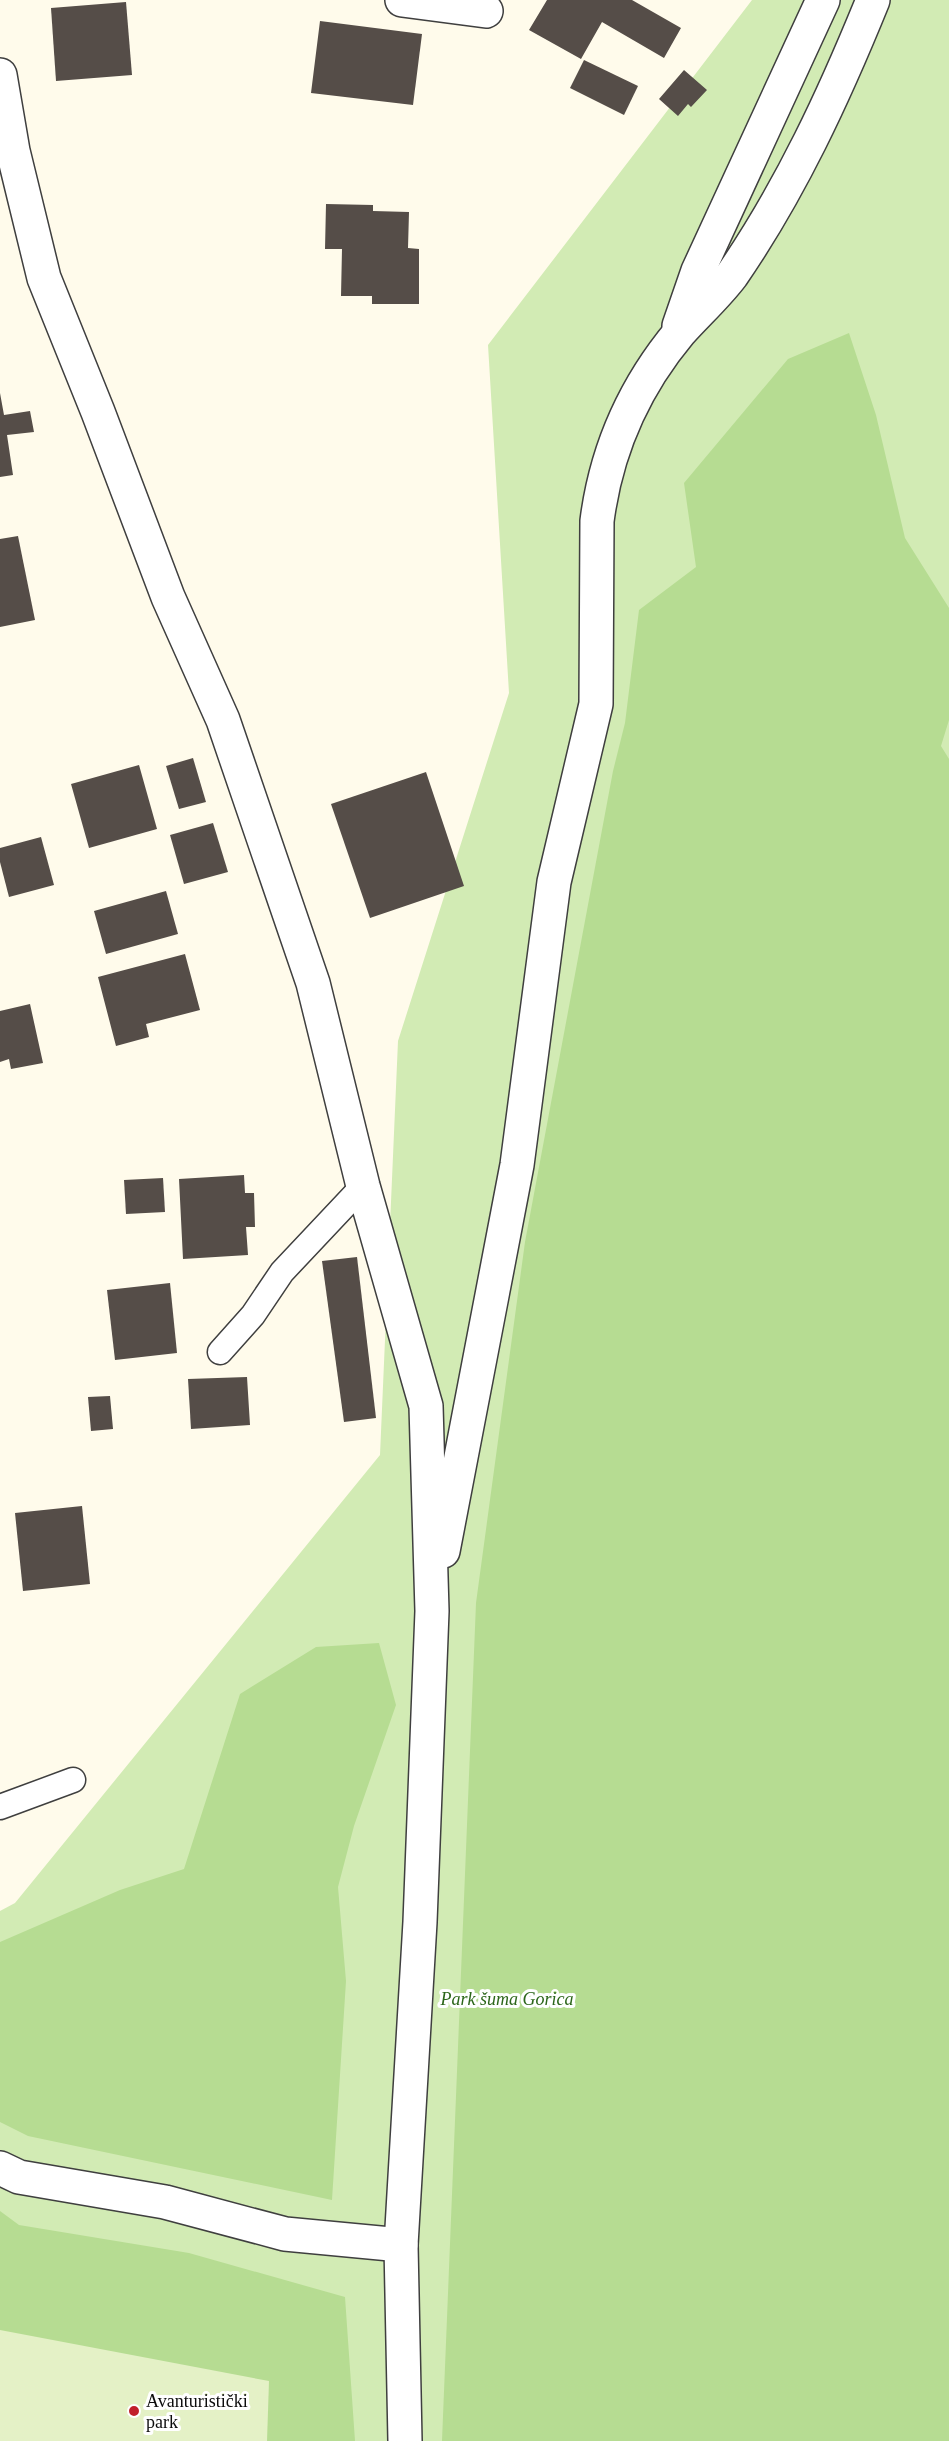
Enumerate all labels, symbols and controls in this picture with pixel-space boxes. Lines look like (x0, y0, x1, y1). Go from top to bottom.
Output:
park label: Park šuma Gorica (440, 1989, 574, 2009)
place label: Avanturistički park (146, 2391, 248, 2432)
marker: Avanturistički park (127, 2404, 141, 2418)

